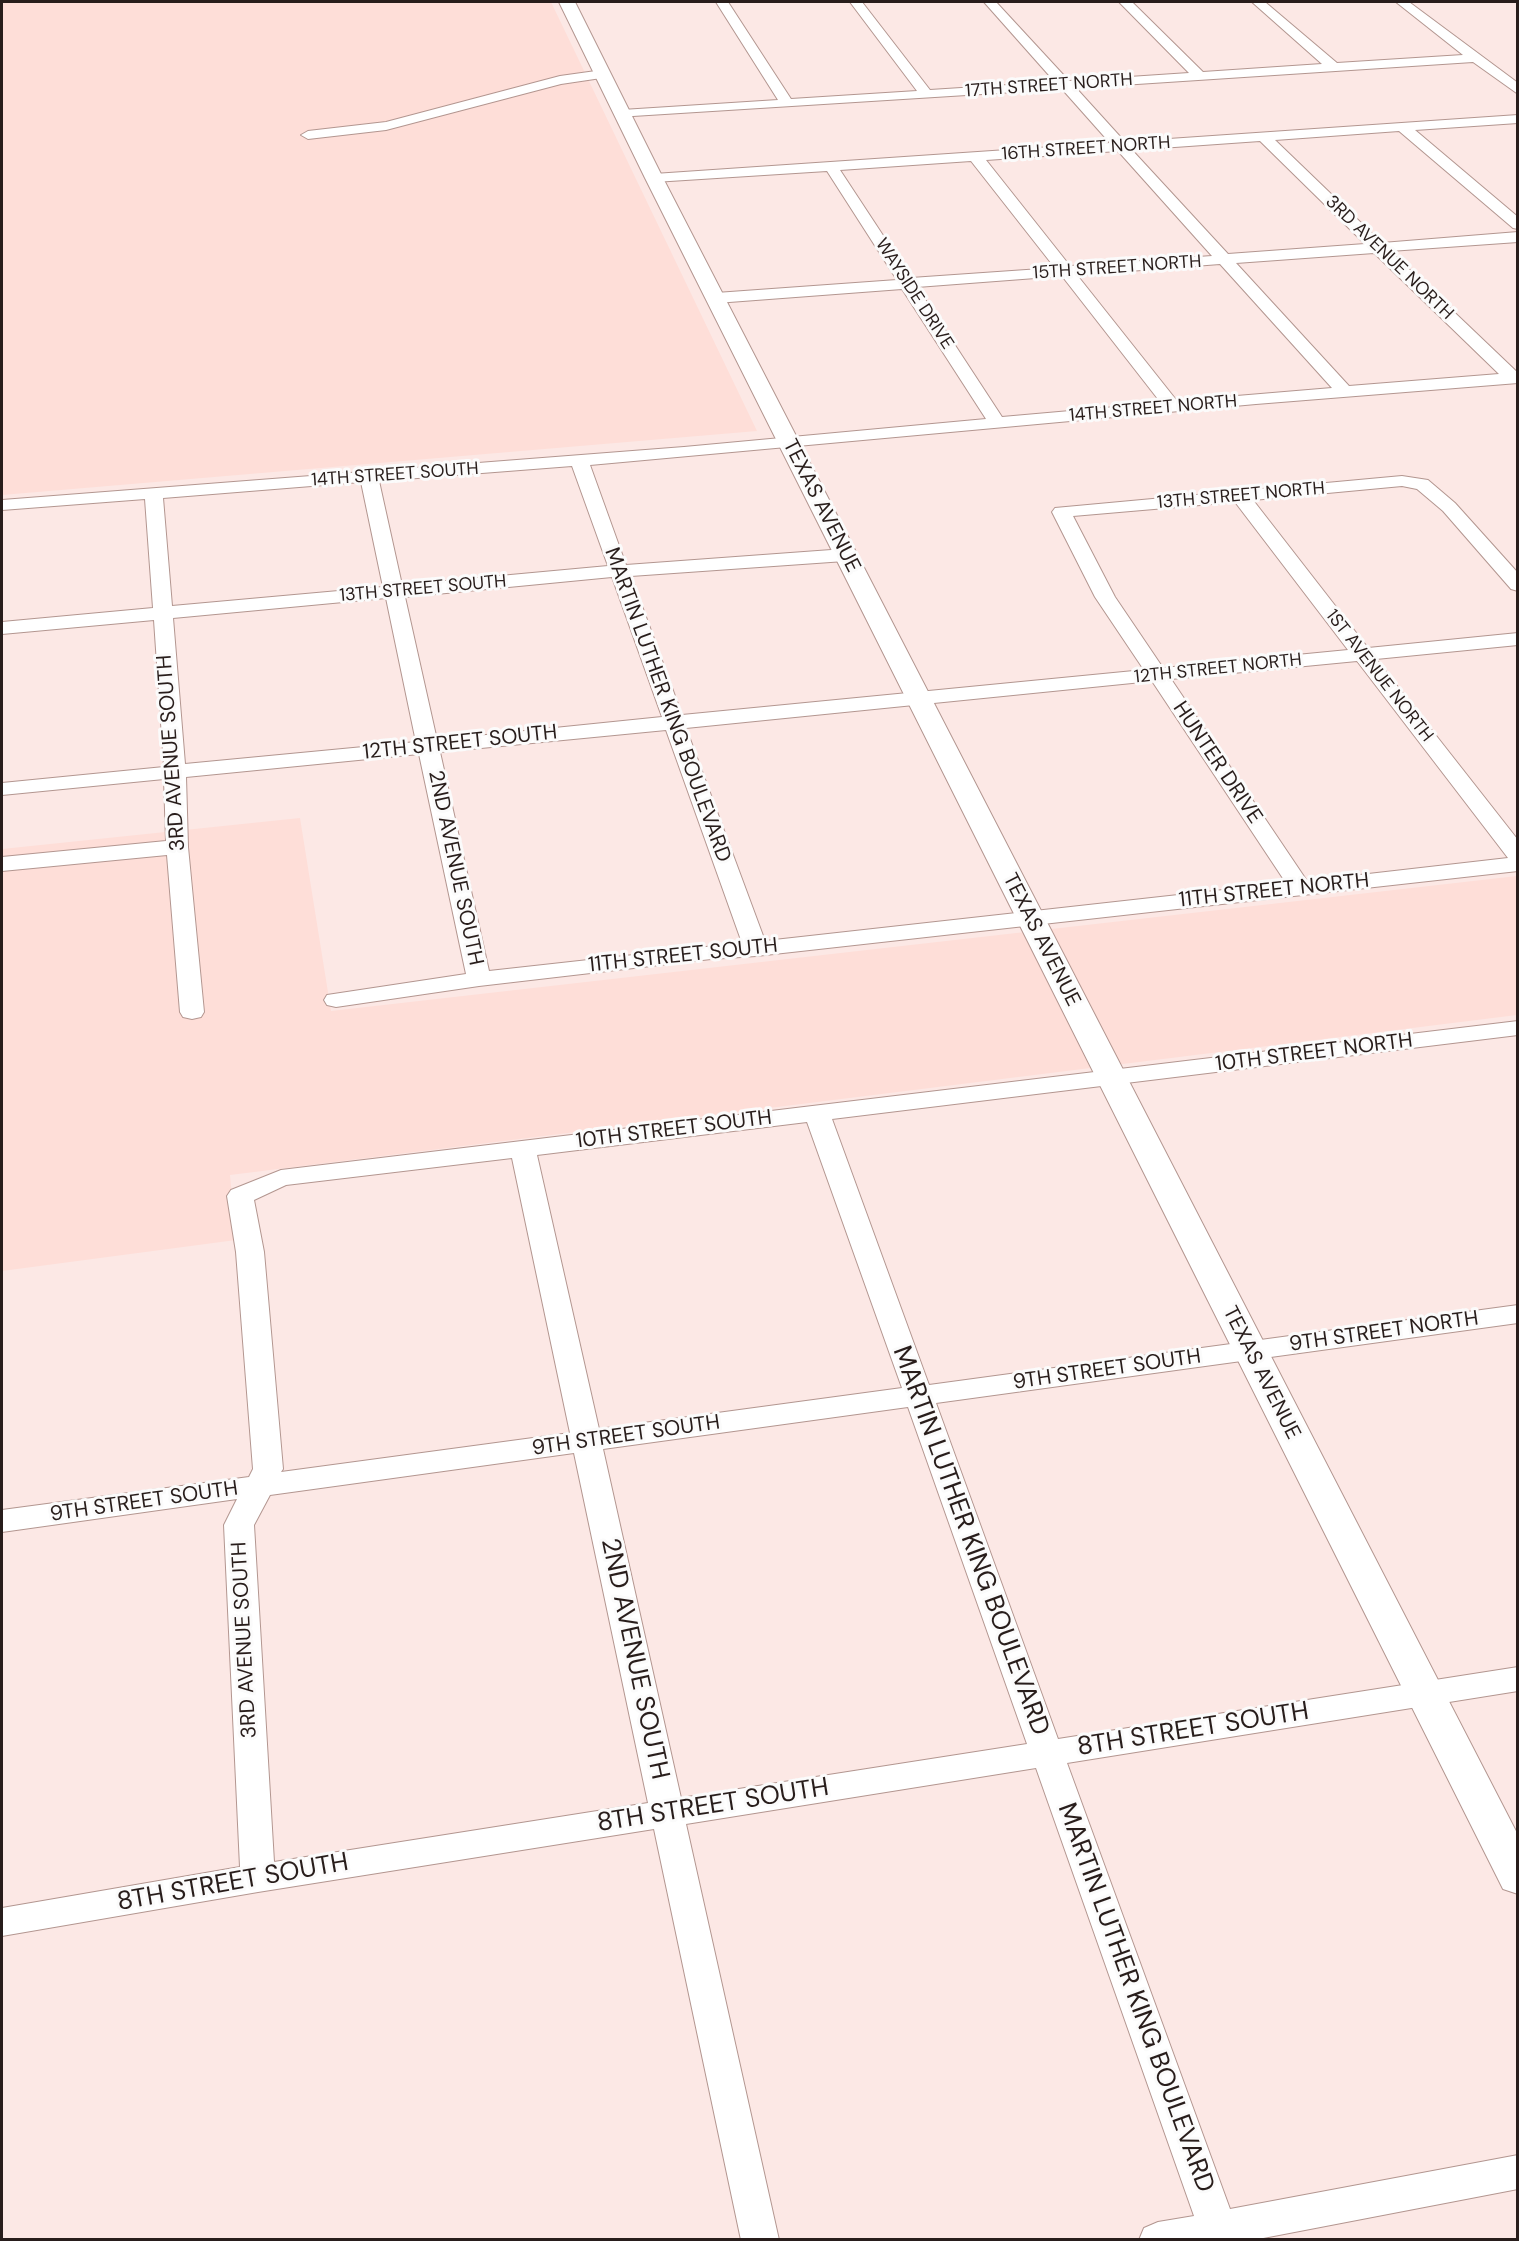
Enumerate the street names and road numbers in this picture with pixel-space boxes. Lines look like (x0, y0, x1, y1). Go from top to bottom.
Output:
street label: 17TH STREET NORTH (964, 69, 1134, 103)
street label: 16TH STREET NORTH (1001, 132, 1171, 166)
street label: 3RD AVENUE NORTH (1321, 191, 1457, 325)
street label: WAYSIDE DRIVE (870, 234, 958, 354)
street label: 15TH STREET NORTH (1032, 251, 1202, 285)
street label: 14TH STREET NORTH (1068, 391, 1238, 427)
street label: TEXAS AVENUE (777, 435, 865, 577)
street label: 14TH STREET SOUTH (311, 458, 479, 492)
street label: 13TH STREET NORTH (1156, 478, 1326, 514)
street label: MARTIN LUTHER KING BOULEVARD (598, 544, 736, 866)
street label: 13TH STREET SOUTH (339, 571, 507, 607)
street label: 1ST AVENUE NORTH (1321, 606, 1437, 746)
street label: 12TH STREET NORTH (1133, 649, 1303, 689)
street label: 3RD AVENUE SOUTH (153, 654, 191, 852)
street label: HUNTER DRIVE (1167, 697, 1267, 829)
street label: 12TH STREET SOUTH (362, 720, 558, 766)
street label: 2ND AVENUE SOUTH (422, 768, 488, 968)
street label: 11TH STREET NORTH (1178, 868, 1370, 914)
street label: TEXAS AVENUE (997, 869, 1085, 1011)
street label: 11TH STREET SOUTH (587, 934, 779, 978)
street label: 10TH STREET NORTH (1214, 1028, 1414, 1078)
street label: 10TH STREET SOUTH (575, 1105, 773, 1155)
street label: TEXAS AVENUE (1217, 1302, 1305, 1444)
street label: 9TH STREET NORTH (1288, 1306, 1480, 1358)
street label: MARTIN LUTHER KING BOULEVARD (885, 1342, 1055, 1740)
street label: 9TH STREET SOUTH (1011, 1344, 1203, 1396)
street label: 9TH STREET SOUTH (530, 1410, 722, 1462)
street label: 9TH STREET SOUTH (48, 1476, 240, 1528)
street label: 2ND AVENUE SOUTH (593, 1536, 675, 1782)
street label: 3RD AVENUE SOUTH (227, 1541, 263, 1739)
street label: 8TH STREET SOUTH (1075, 1696, 1311, 1764)
street label: 8TH STREET SOUTH (595, 1772, 831, 1840)
street label: MARTIN LUTHER KING BOULEVARD (1050, 1799, 1220, 2197)
street label: 8TH STREET SOUTH (115, 1847, 351, 1919)

